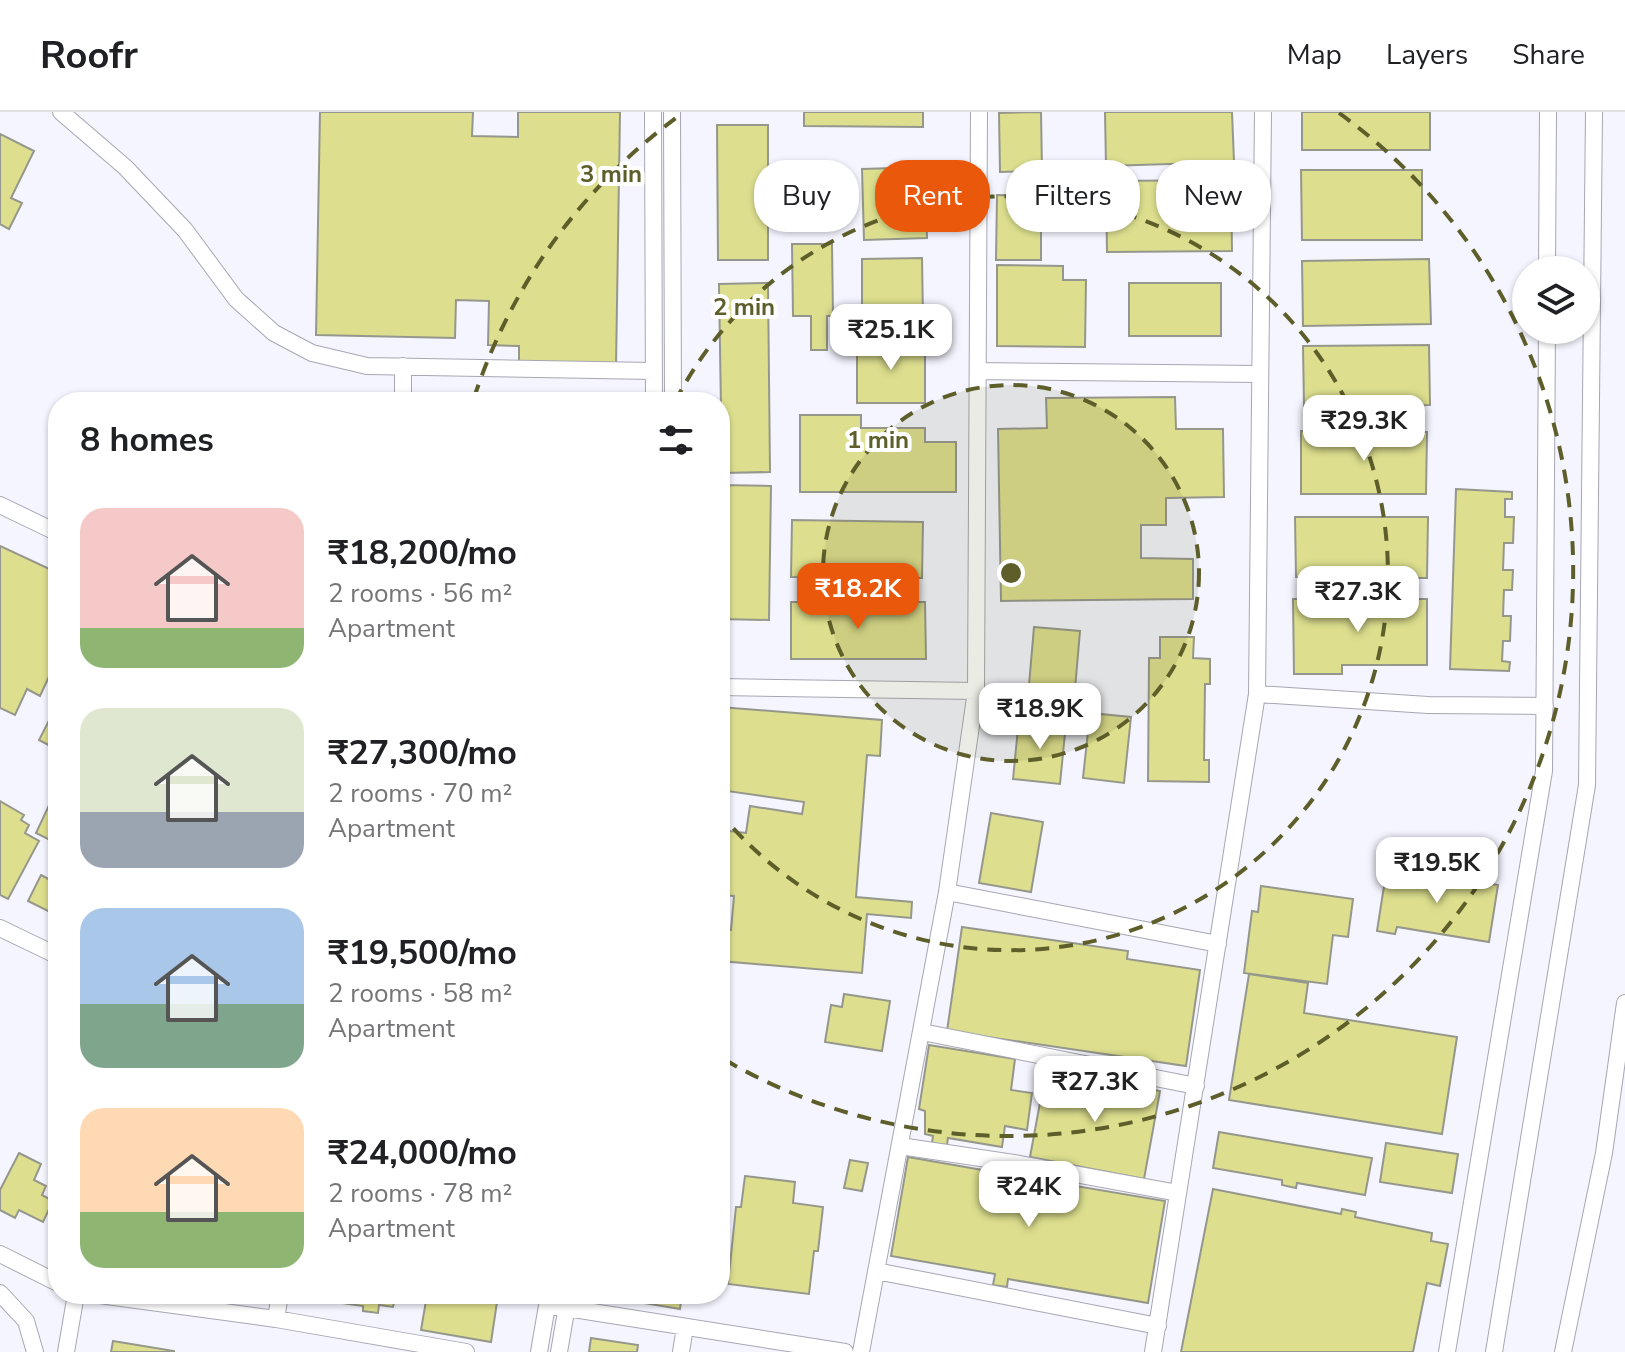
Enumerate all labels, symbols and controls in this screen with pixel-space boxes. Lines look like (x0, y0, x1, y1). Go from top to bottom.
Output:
text: Roofr (40, 30, 138, 81)
text: Map (1287, 36, 1342, 74)
text: Layers (1386, 36, 1468, 74)
text: Share (1512, 36, 1585, 74)
text: 3 min (580, 158, 642, 190)
chip: Buy (754, 160, 859, 232)
chip: Rent (875, 160, 990, 232)
chip: Filters (1006, 160, 1140, 232)
chip: New (1156, 160, 1271, 232)
map controls (1512, 256, 1600, 344)
button: layers (1512, 256, 1600, 344)
text: 2 min (713, 291, 775, 323)
pin: ₹25.1K (826, 304, 956, 372)
text: ₹25.1K (848, 312, 934, 347)
pin: ₹29.3K (1299, 395, 1429, 463)
text: ₹29.3K (1321, 403, 1407, 438)
text: 8 homes (80, 417, 214, 463)
icon: filters (654, 418, 698, 462)
text: 1 min (847, 424, 909, 456)
text: ₹18,200/mo (328, 530, 517, 576)
icon: home (144, 540, 240, 636)
centre of rings (997, 559, 1025, 587)
pin: ₹18.2K (793, 563, 923, 631)
pin: ₹27.3K (1293, 566, 1423, 634)
text: ₹18.2K (815, 571, 901, 606)
text: ₹27.3K (1315, 574, 1401, 609)
text: 2 rooms · 56 m² (328, 576, 512, 611)
text: Apartment (328, 611, 455, 646)
pin: ₹18.9K (975, 683, 1105, 751)
text: ₹18.9K (997, 691, 1083, 726)
text: ₹27,300/mo (328, 730, 517, 776)
icon: home (144, 740, 240, 836)
text: 2 rooms · 70 m² (328, 776, 512, 811)
text: Apartment (328, 811, 455, 846)
pin: ₹19.5K (1372, 837, 1502, 905)
text: ₹19.5K (1394, 845, 1480, 880)
text: ₹19,500/mo (328, 930, 517, 976)
icon: home (144, 940, 240, 1036)
text: 2 rooms · 58 m² (328, 976, 512, 1011)
text: Apartment (328, 1011, 455, 1046)
pin: ₹27.3K (1030, 1056, 1160, 1124)
text: ₹27.3K (1052, 1064, 1138, 1099)
text: ₹24,000/mo (328, 1130, 517, 1176)
icon: home (144, 1140, 240, 1236)
pin: ₹24K (982, 1161, 1076, 1229)
text: ₹24K (997, 1169, 1061, 1204)
text: 2 rooms · 78 m² (328, 1176, 512, 1211)
text: Apartment (328, 1211, 455, 1246)

